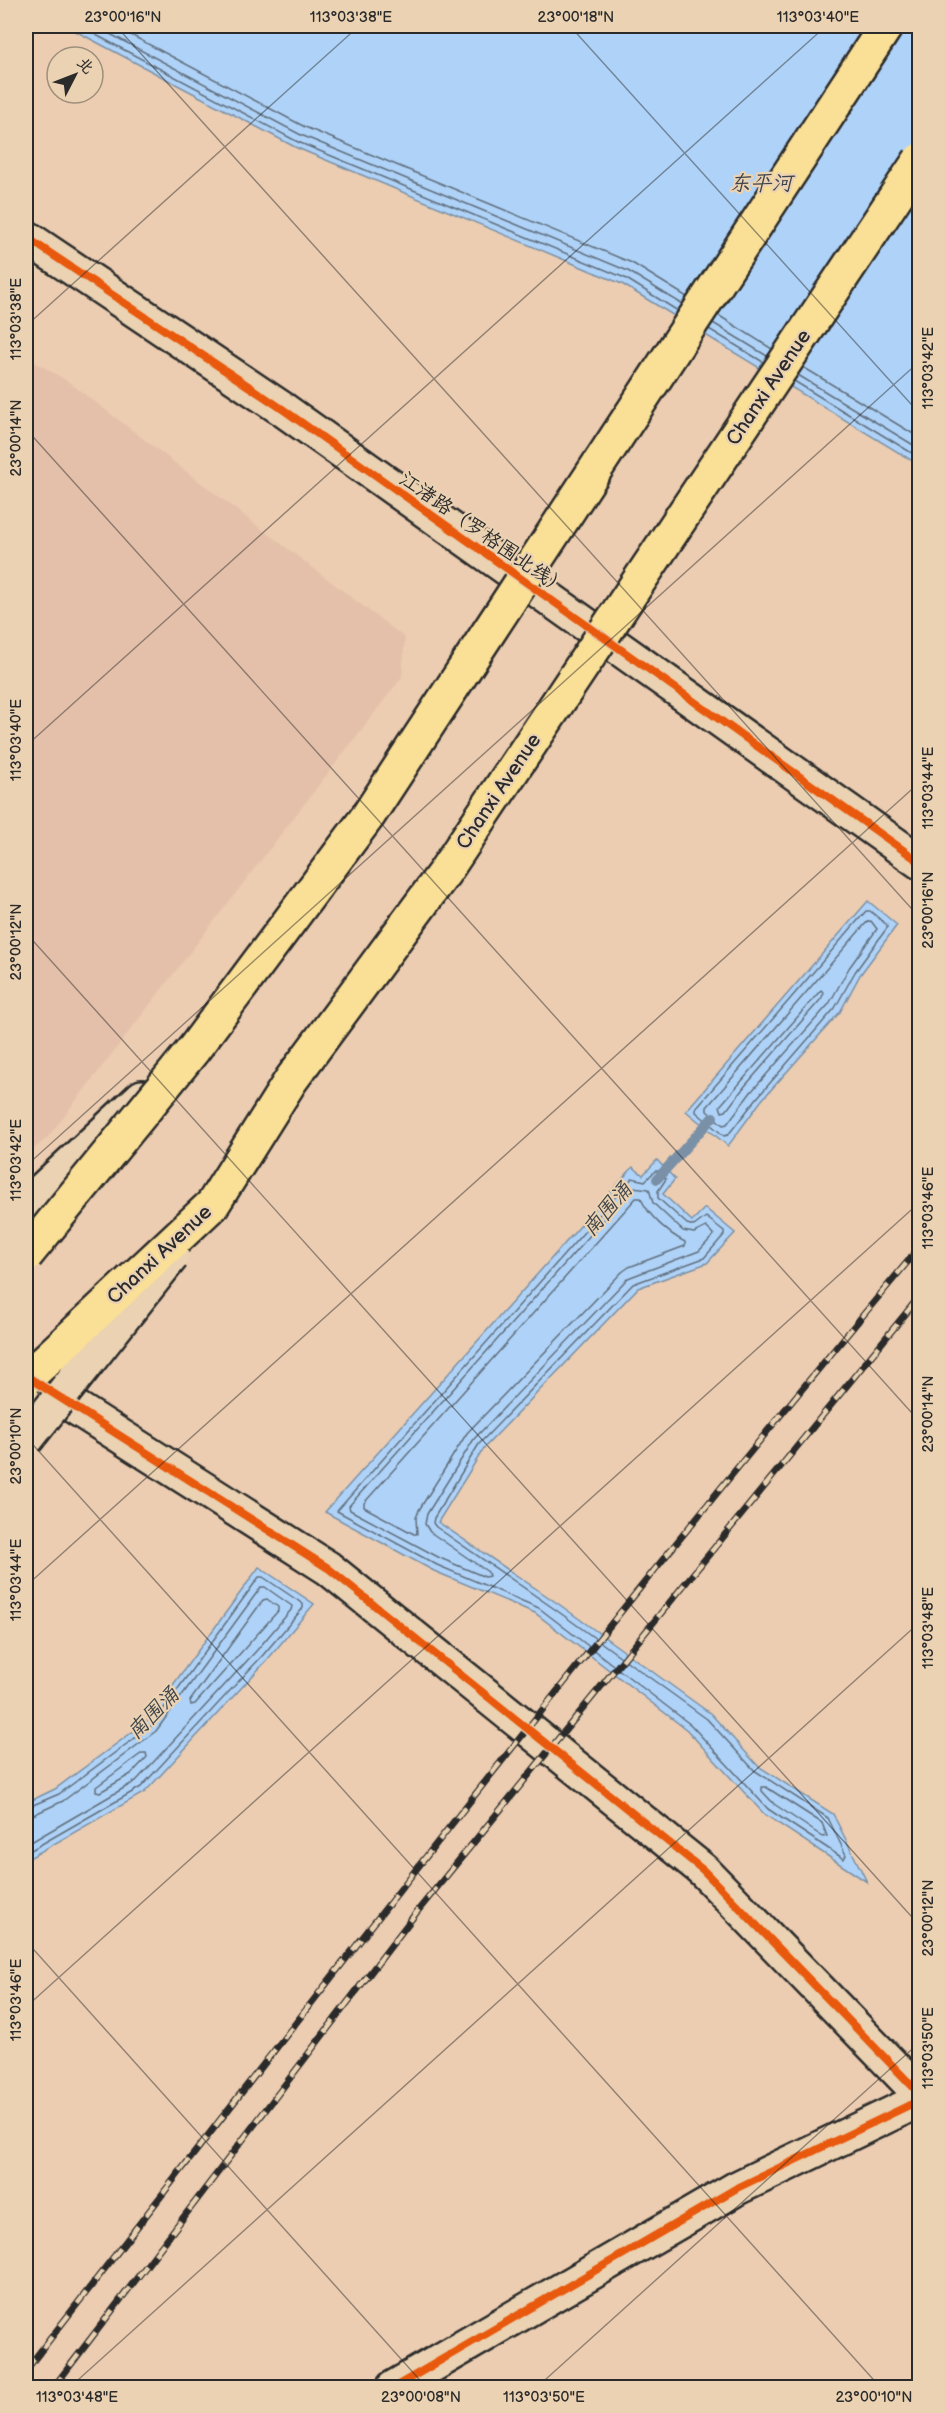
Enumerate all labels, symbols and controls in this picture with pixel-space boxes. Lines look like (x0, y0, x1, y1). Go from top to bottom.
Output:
text: 23°00'16"N (84, 8, 162, 27)
text: 113°03'38"E (310, 8, 392, 27)
text: 23°00'18"N (538, 8, 614, 27)
text: 113°03'40"E (777, 8, 859, 27)
north arrow (45, 45, 105, 105)
text: 北 (73, 54, 97, 78)
water label: 东平河 (730, 171, 795, 196)
text: 113°03'38"E (7, 278, 26, 360)
street label: Chanxi Avenue (721, 325, 816, 450)
text: 113°03'42"E (919, 327, 938, 409)
text: 23°00'14"N (7, 399, 26, 477)
street label: 江渚路（罗格围北线） (395, 467, 572, 601)
text: 113°03'40"E (7, 699, 26, 781)
street label: Chanxi Avenue (451, 729, 546, 854)
text: 113°03'44"E (919, 747, 938, 829)
text: 23°00'16"N (919, 871, 938, 949)
text: 23°00'12"N (7, 904, 26, 980)
text: 113°03'42"E (7, 1119, 26, 1201)
text: 113°03'46"E (919, 1167, 938, 1249)
water label: 南围涌 (577, 1177, 638, 1241)
street label: Chanxi Avenue (102, 1200, 217, 1309)
text: 23°00'14"N (919, 1375, 938, 1453)
text: 23°00'10"N (7, 1408, 26, 1484)
text: 113°03'44"E (7, 1539, 26, 1621)
text: 113°03'48"E (919, 1587, 938, 1669)
water label: 南围涌 (122, 1682, 185, 1744)
text: 23°00'12"N (919, 1880, 938, 1956)
text: 113°03'46"E (7, 1959, 26, 2041)
text: 113°03'50"E (919, 2007, 938, 2089)
text: 113°03'48"E (36, 2388, 118, 2407)
text: 23°00'08"N (381, 2388, 461, 2407)
text: 113°03'50"E (503, 2388, 585, 2407)
text: 23°00'10"N (836, 2388, 912, 2407)

